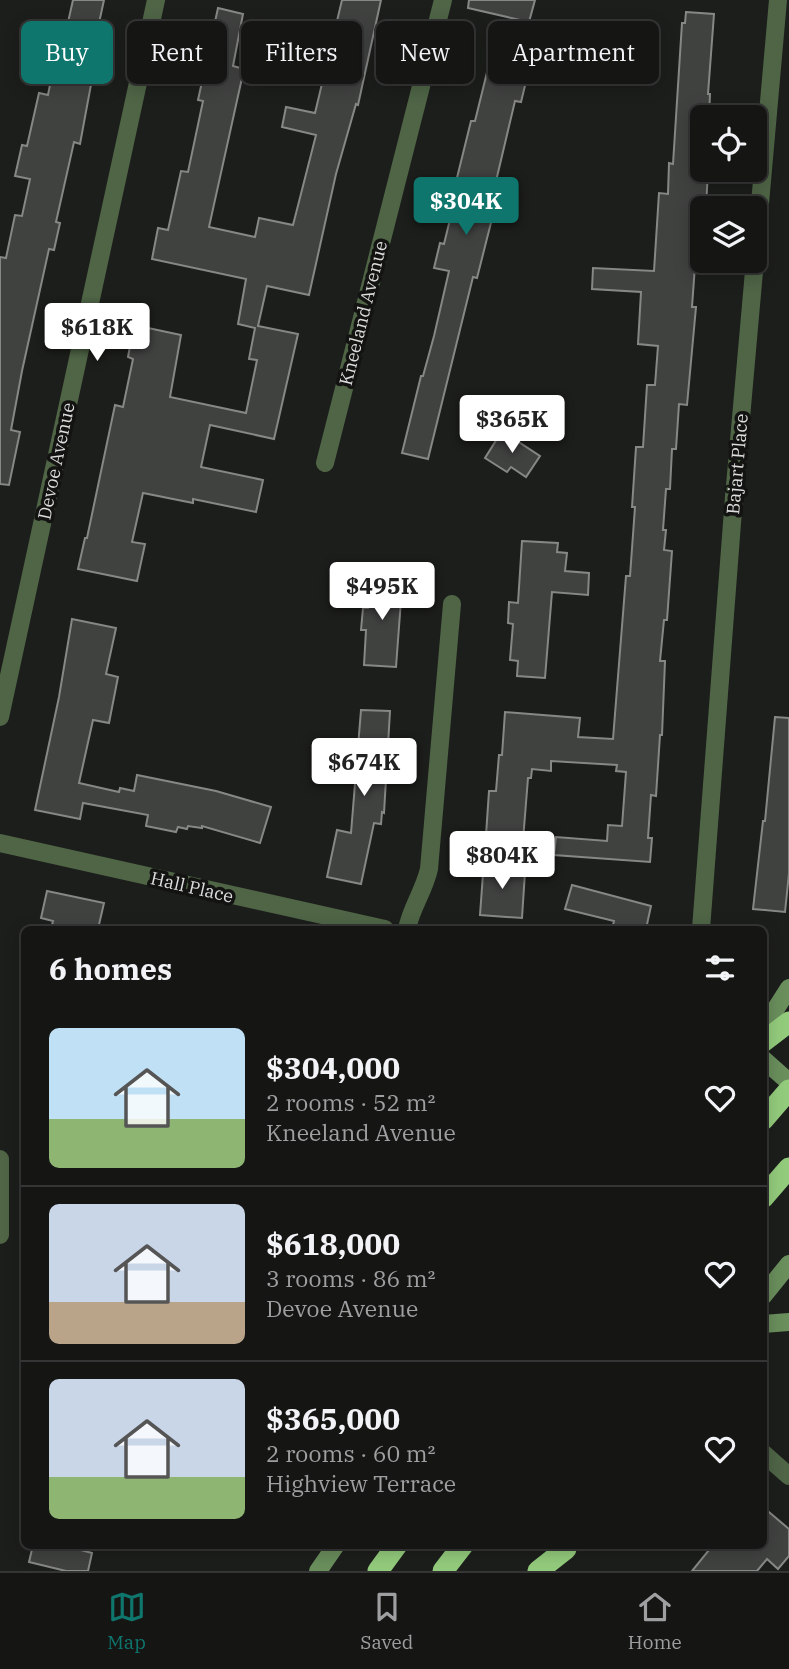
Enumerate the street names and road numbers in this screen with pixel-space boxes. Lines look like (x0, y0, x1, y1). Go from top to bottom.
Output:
street label: Kneeland Avenue (334, 238, 392, 388)
street label: Devoe Avenue (32, 400, 80, 522)
street label: Bajart Place (721, 413, 753, 515)
street label: Hall Place (148, 866, 236, 908)

